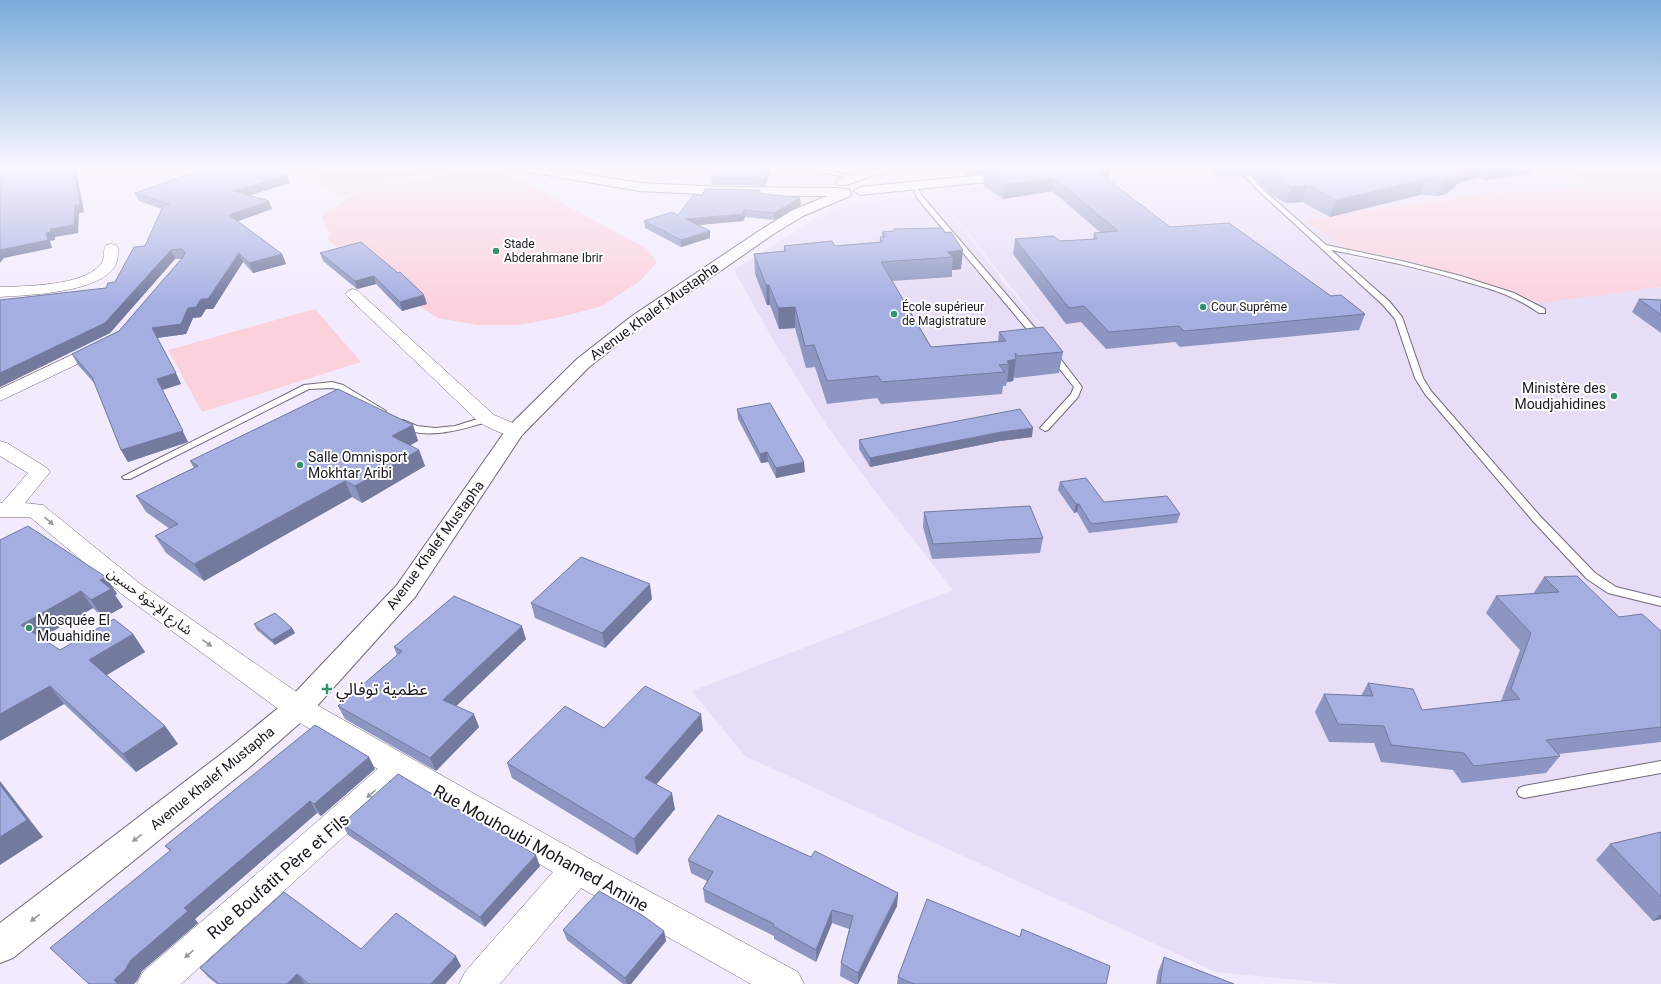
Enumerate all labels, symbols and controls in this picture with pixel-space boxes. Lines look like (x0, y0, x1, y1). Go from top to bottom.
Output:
place label: Stade Abderahmane Ibrir (504, 237, 603, 265)
marker: Stade Abderahmane Ibrir (491, 246, 501, 256)
street label: Avenue Khalef Mustapha (587, 259, 721, 363)
place label: École supérieur de Magistrature (902, 299, 986, 328)
place label: Cour Suprême (1211, 300, 1287, 314)
marker: Cour Suprême (1198, 302, 1208, 312)
marker: École supérieur de Magistrature (889, 309, 899, 319)
place label: Ministère des Moudjahidines (1514, 380, 1606, 412)
marker: Ministère des Moudjahidines (1609, 391, 1619, 401)
place label: Salle Omnisport Mokhtar Aribi (308, 449, 408, 481)
marker: Salle Omnisport Mokhtar Aribi (295, 460, 305, 470)
street label: Avenue Khalef Mustapha (383, 478, 487, 612)
one-way arrow (43, 517, 54, 526)
street label: شارع الإخوة حسين (103, 564, 195, 640)
place label: Mosquée El Mouahidine (37, 612, 110, 644)
marker: Mosquée El Mouahidine (24, 623, 34, 633)
one-way arrow (202, 639, 212, 647)
place label: عظمية توفالي (336, 679, 428, 702)
marker: عظمية توفالي (321, 683, 333, 695)
street label: Avenue Khalef Mustapha (147, 723, 277, 833)
street label: Rue Mouhoubi Mohamed Amine (430, 780, 652, 916)
one-way arrow (366, 789, 376, 798)
street label: Rue Boufatit Père et Fils (203, 809, 353, 943)
one-way arrow (132, 833, 143, 842)
one-way arrow (30, 914, 41, 923)
one-way arrow (184, 949, 195, 958)

